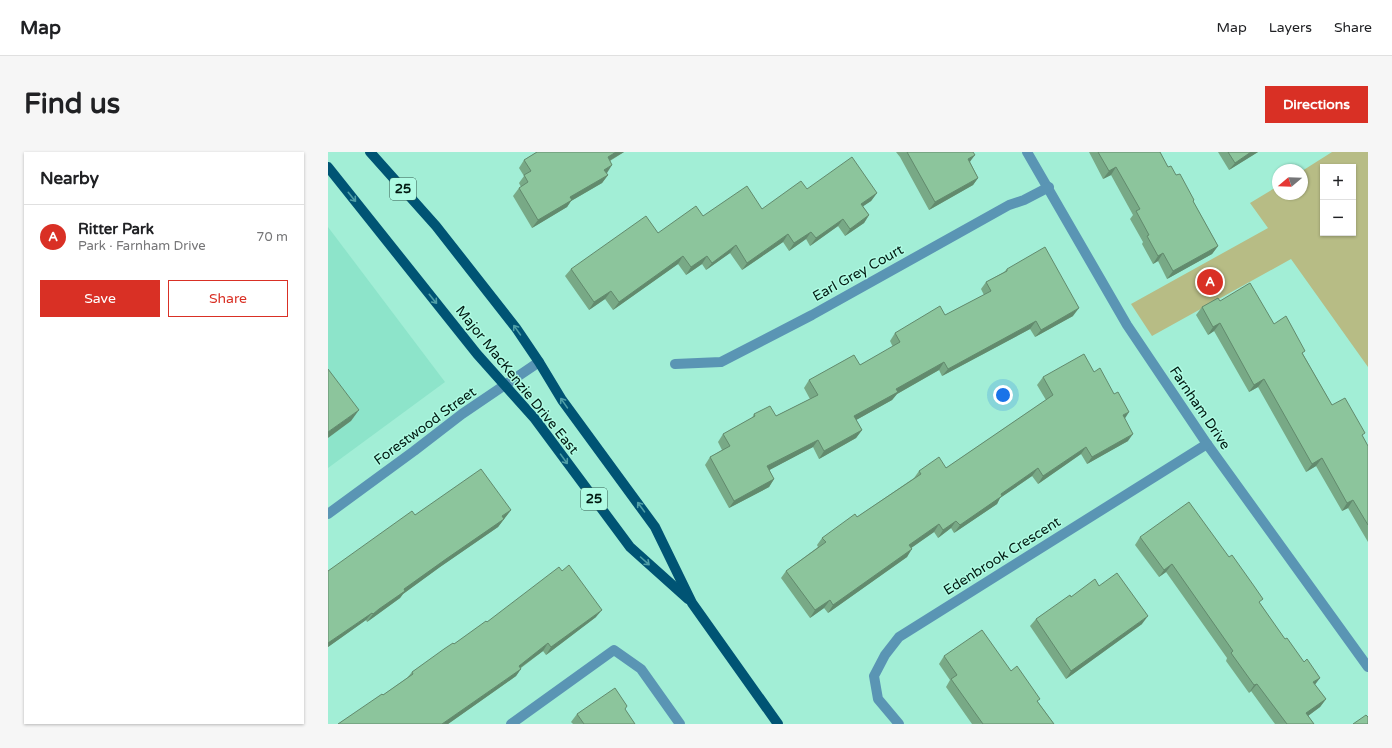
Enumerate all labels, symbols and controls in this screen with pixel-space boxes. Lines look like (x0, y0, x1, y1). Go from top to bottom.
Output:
text: Map (20, 17, 61, 39)
text: Map (1217, 19, 1247, 36)
text: Layers (1269, 19, 1312, 36)
text: Share (1334, 19, 1372, 36)
button: Directions (1265, 86, 1368, 123)
text: Find us (24, 87, 120, 121)
north arrow (1272, 164, 1308, 200)
map controls (1320, 164, 1356, 236)
button: + (1320, 164, 1356, 200)
text: Nearby (40, 168, 99, 189)
road number: 25 (390, 178, 416, 200)
one-way arrow (348, 192, 357, 203)
button: − (1320, 200, 1356, 236)
text: Ritter Park (78, 220, 154, 238)
text: A (48, 229, 58, 245)
text: 70 m (256, 229, 288, 245)
text: Park · Farnham Drive (78, 238, 206, 254)
street label: Earl Grey Court (810, 241, 907, 305)
pin: A (1197, 267, 1223, 297)
button: Save (40, 280, 160, 317)
button: Share (168, 280, 288, 317)
one-way arrow (429, 293, 438, 304)
street label: Major MacKenzie Drive East (452, 302, 583, 458)
one-way arrow (513, 325, 521, 336)
street label: Farnham Drive (1166, 363, 1234, 453)
street label: Forestwood Street (371, 383, 480, 469)
your location (993, 385, 1013, 405)
one-way arrow (560, 397, 568, 408)
one-way arrow (560, 453, 569, 464)
road number: 25 (581, 488, 607, 510)
one-way arrow (637, 502, 645, 513)
street label: Edenbrook Crescent (940, 513, 1064, 599)
one-way arrow (639, 556, 650, 565)

